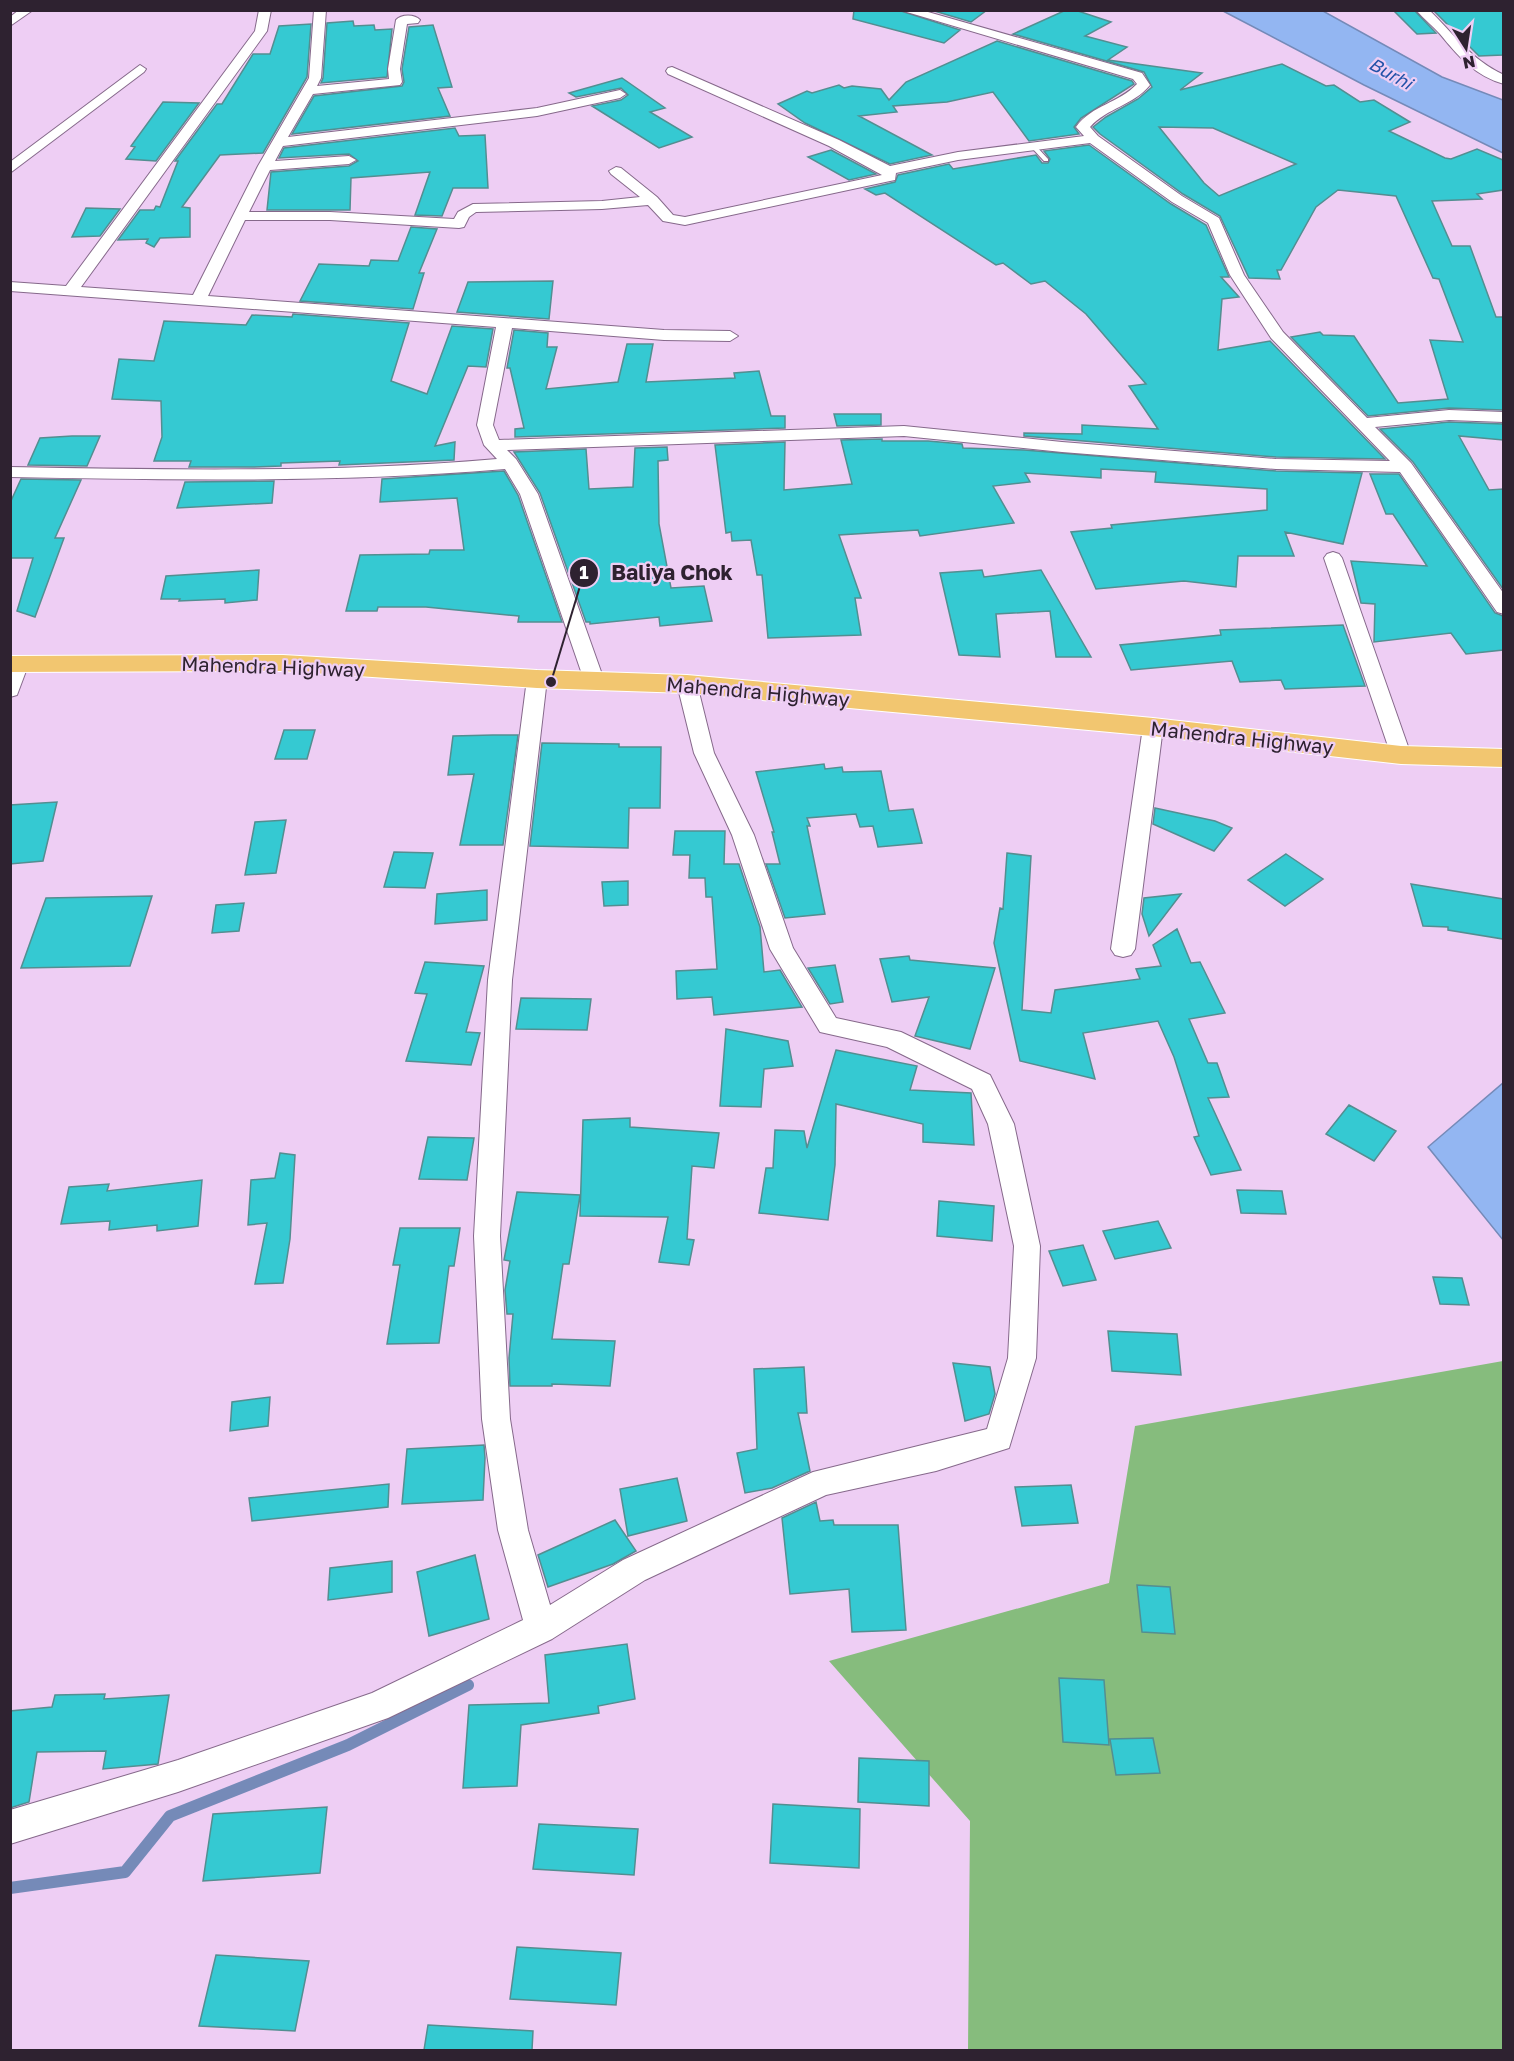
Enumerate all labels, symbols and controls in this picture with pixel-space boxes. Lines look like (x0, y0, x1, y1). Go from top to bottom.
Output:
north arrow (1436, 18, 1496, 78)
water label: Burhi (1366, 52, 1418, 95)
text: N (1461, 52, 1477, 74)
callout: Baliya Chok (569, 554, 745, 593)
text: Baliya Chok (611, 559, 733, 585)
text: 1 (579, 561, 589, 583)
street label: Mahendra Highway (181, 651, 365, 681)
street label: Mahendra Highway (665, 671, 851, 711)
street label: Mahendra Highway (1149, 715, 1335, 759)

